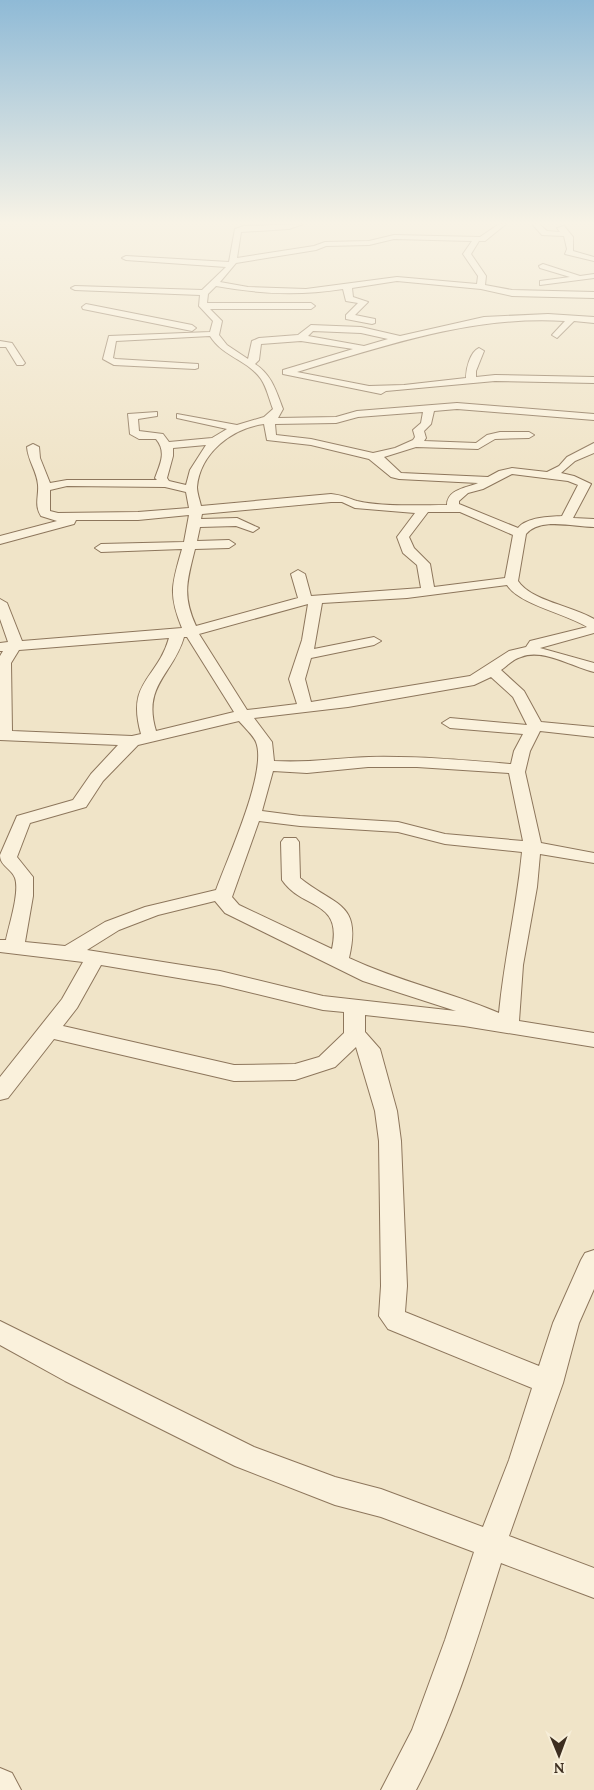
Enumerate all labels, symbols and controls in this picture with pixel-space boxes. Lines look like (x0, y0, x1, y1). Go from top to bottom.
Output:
north arrow (534, 1730, 584, 1780)
text: N (553, 1759, 565, 1777)

